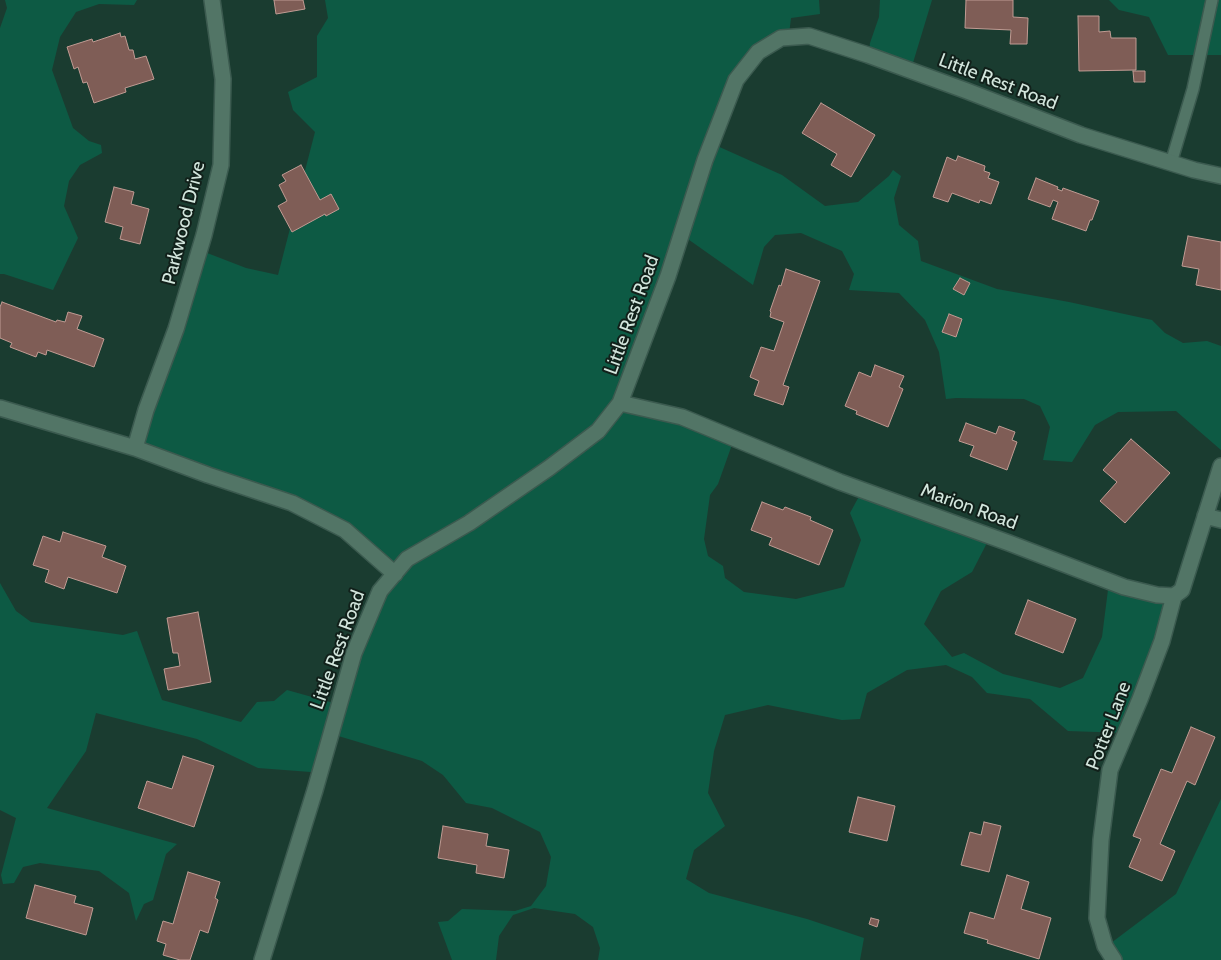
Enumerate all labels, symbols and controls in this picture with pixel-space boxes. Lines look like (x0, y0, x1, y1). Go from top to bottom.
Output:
street label: Little Rest Road (935, 49, 1061, 115)
street label: Parkwood Drive (158, 159, 210, 287)
street label: Little Rest Road (600, 252, 664, 378)
street label: Marion Road (918, 479, 1020, 535)
street label: Little Rest Road (306, 587, 370, 713)
street label: Potter Lane (1082, 679, 1136, 773)

